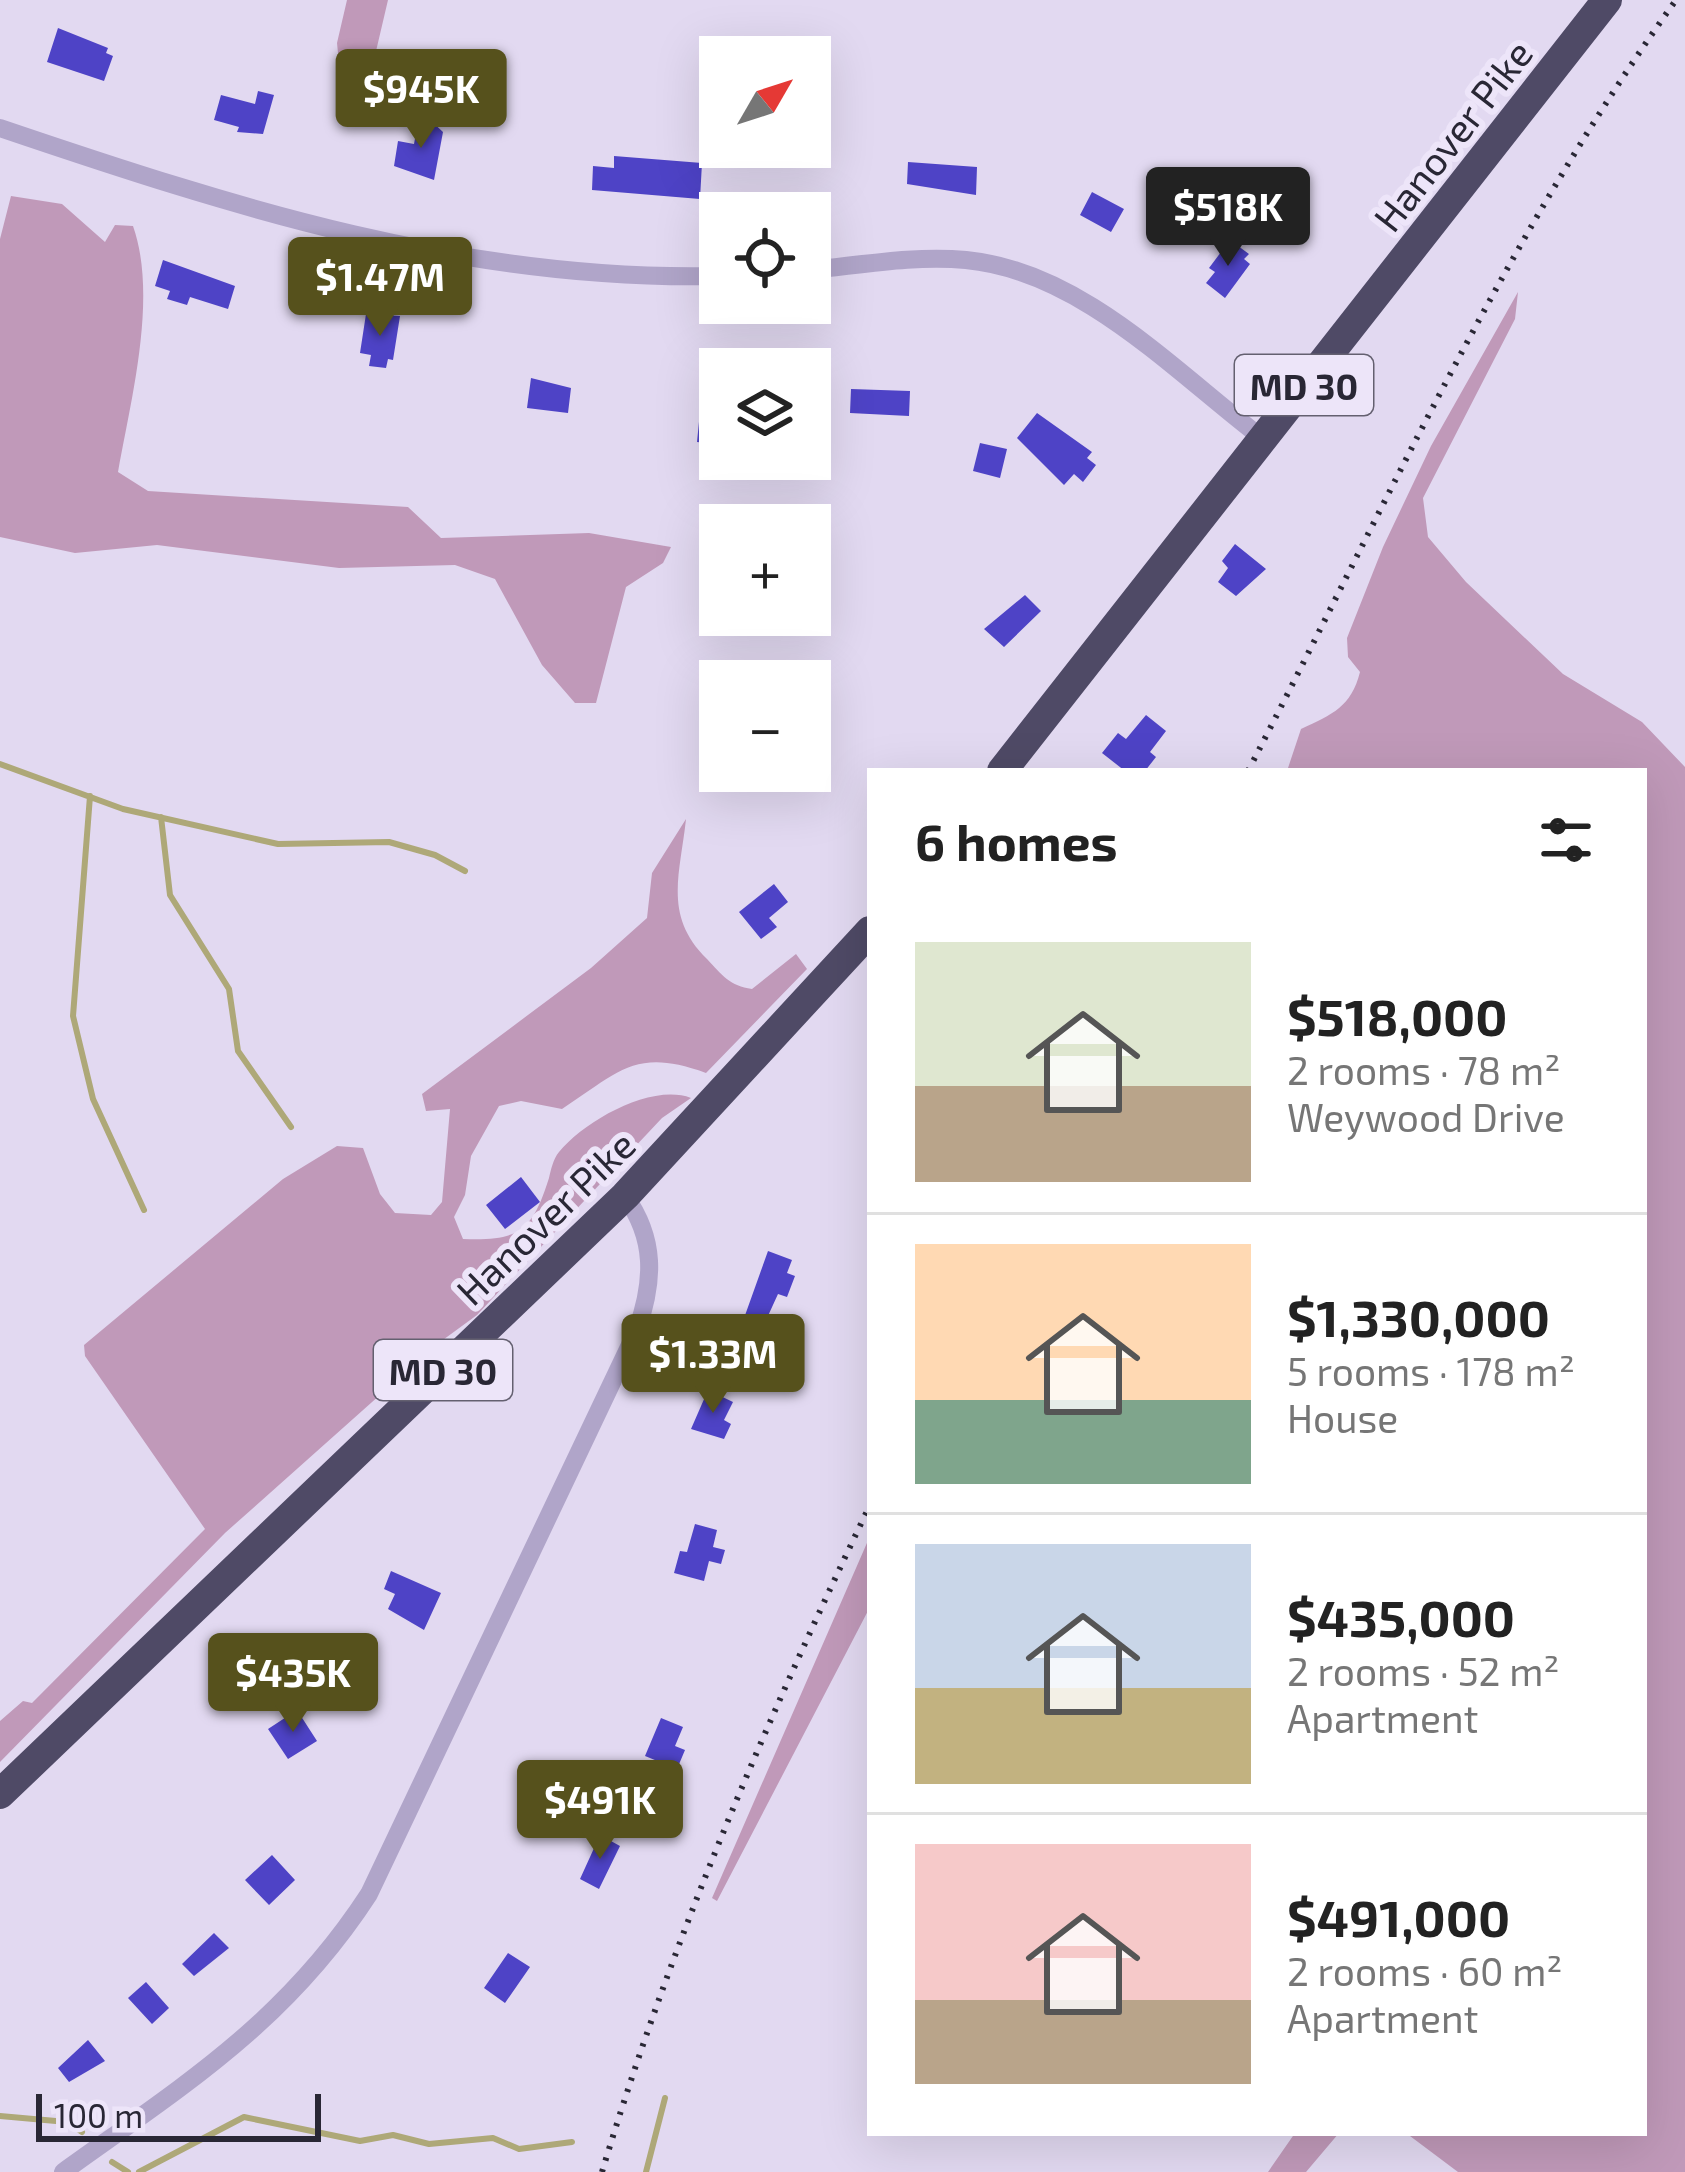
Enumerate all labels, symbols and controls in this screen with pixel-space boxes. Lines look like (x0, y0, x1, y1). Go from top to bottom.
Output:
street label: Hanover Pike (1363, 30, 1541, 240)
north arrow (699, 36, 831, 168)
map controls (699, 36, 831, 792)
pin: $945K (337, 49, 505, 151)
text: $945K (363, 64, 479, 111)
pin: $518K (1144, 167, 1312, 269)
text: $518K (1173, 182, 1283, 229)
button: locate (699, 192, 831, 324)
pin: $1.47M (282, 237, 478, 339)
text: $1.47M (315, 252, 445, 299)
button: layers (699, 348, 831, 480)
road number: MD 30 (1235, 355, 1373, 415)
button: + (699, 504, 831, 636)
button: − (699, 660, 831, 792)
icon: filters (1533, 807, 1599, 873)
text: 6 homes (915, 810, 1118, 871)
text: $518,000 (1287, 985, 1507, 1046)
icon: home (1011, 990, 1155, 1134)
text: 2 rooms · 78 m² (1287, 1046, 1560, 1093)
text: Weywood Drive (1287, 1093, 1565, 1140)
street label: Hanover Pike (446, 1120, 644, 1314)
text: $1,330,000 (1287, 1286, 1550, 1347)
icon: home (1011, 1292, 1155, 1436)
pin: $1.33M (615, 1314, 811, 1416)
text: $1.33M (649, 1329, 777, 1376)
road number: MD 30 (374, 1340, 512, 1400)
text: 5 rooms · 178 m² (1287, 1347, 1575, 1394)
text: House (1287, 1394, 1398, 1441)
text: $435,000 (1287, 1586, 1515, 1647)
icon: home (1011, 1592, 1155, 1736)
pin: $435K (209, 1633, 377, 1735)
text: 2 rooms · 52 m² (1287, 1647, 1559, 1694)
text: $435K (235, 1648, 351, 1695)
text: Apartment (1287, 1694, 1478, 1741)
pin: $491K (516, 1760, 684, 1862)
text: $491K (544, 1775, 656, 1822)
text: $491,000 (1287, 1886, 1510, 1947)
icon: home (1011, 1892, 1155, 2036)
text: 2 rooms · 60 m² (1287, 1947, 1562, 1994)
text: Apartment (1287, 1994, 1478, 2041)
scale bar (36, 2088, 321, 2141)
text: 100 m (54, 2095, 143, 2135)

